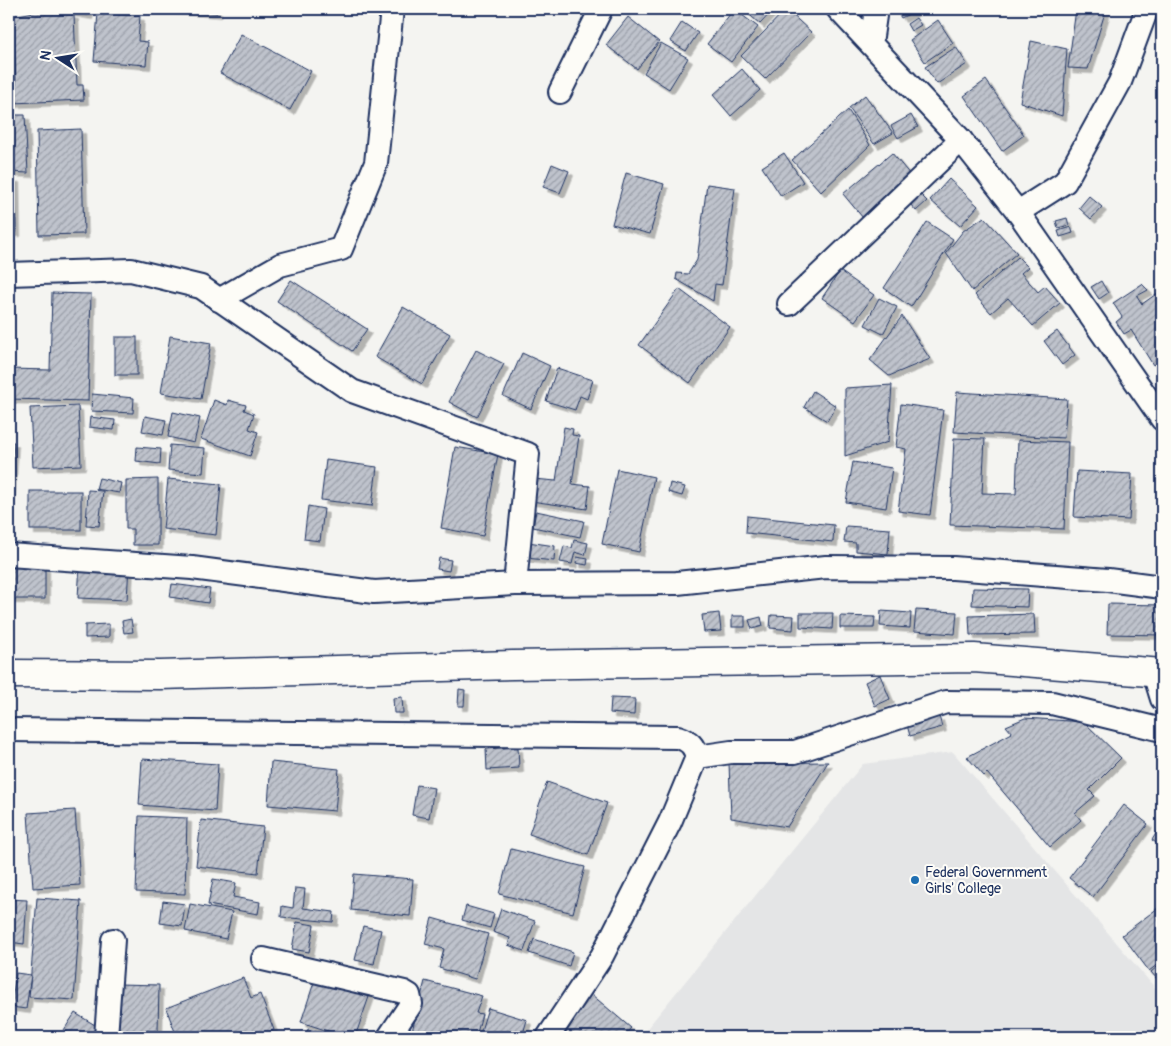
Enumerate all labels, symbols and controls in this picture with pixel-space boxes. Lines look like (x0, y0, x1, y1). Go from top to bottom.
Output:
north arrow (32, 32, 82, 82)
text: N (36, 49, 55, 62)
place label: Federal Government Girls' College (925, 864, 1047, 897)
marker: Federal Government Girls' College (909, 874, 921, 886)

